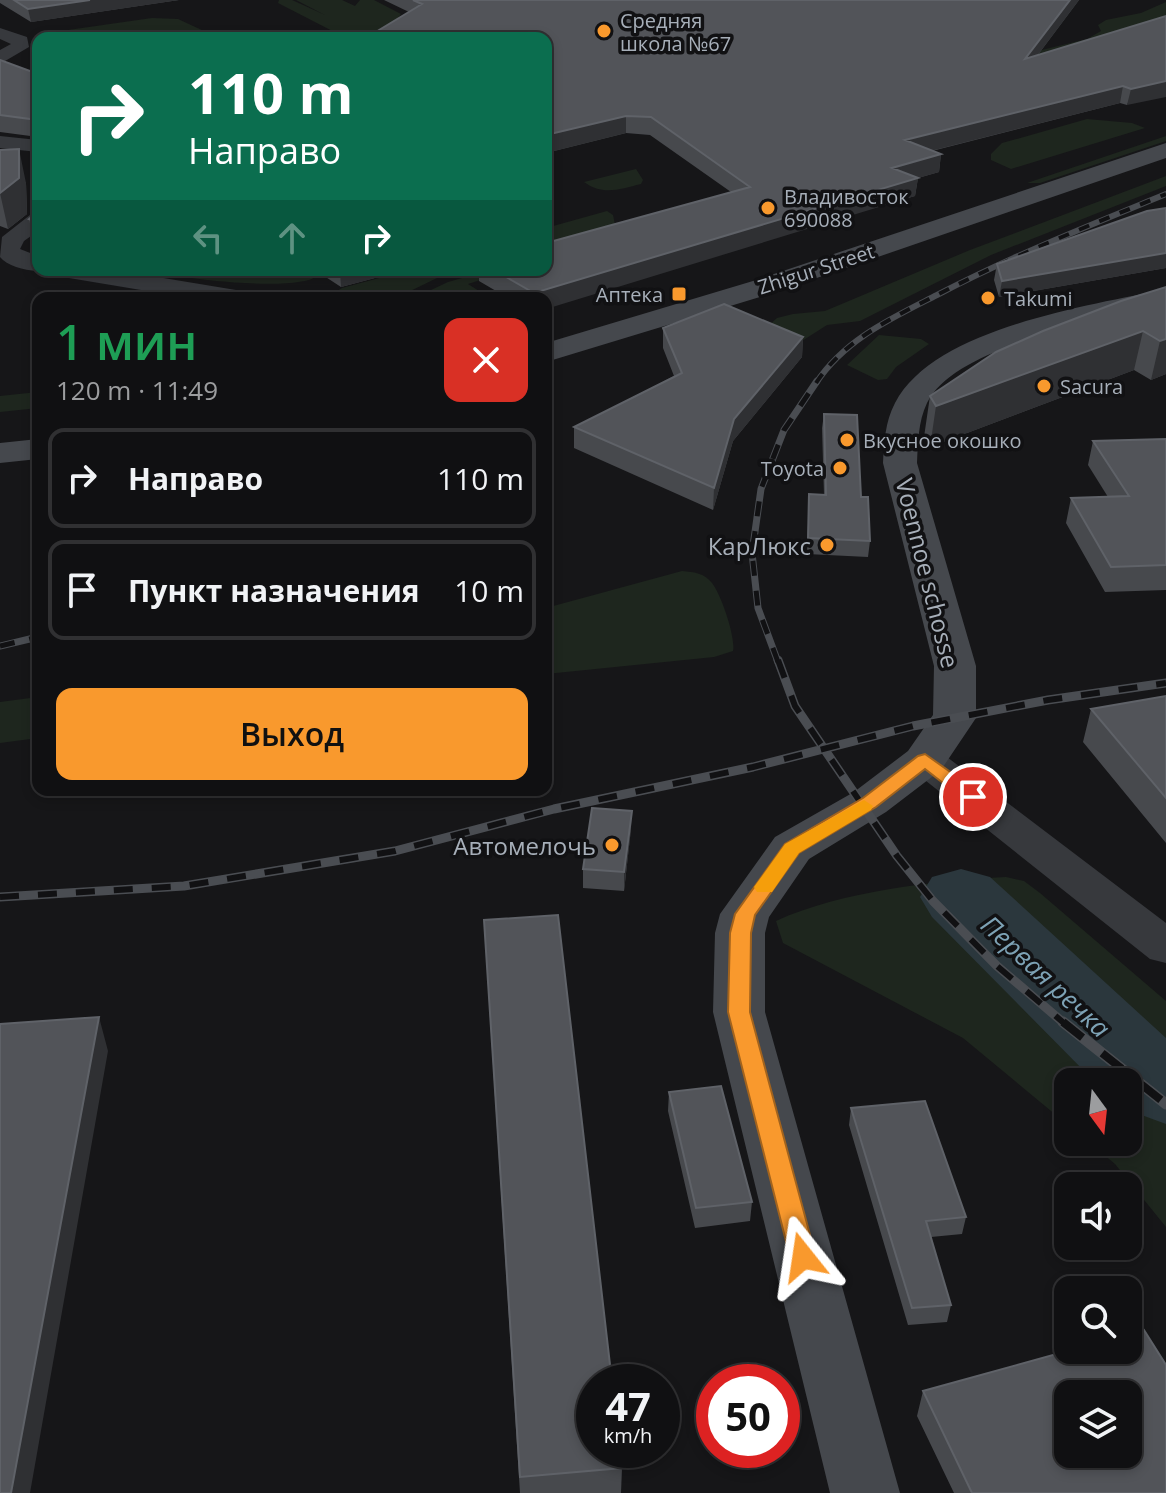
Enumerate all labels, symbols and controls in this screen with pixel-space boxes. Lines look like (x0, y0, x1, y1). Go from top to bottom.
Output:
place label: Средняя школа №67 (620, 7, 731, 57)
marker: Средняя школа №67 (595, 22, 613, 40)
text: 110 m (188, 54, 354, 130)
icon: right (56, 64, 160, 168)
text: Направо (188, 126, 341, 175)
place label: Владивосток 690088 (784, 183, 909, 233)
marker: Владивосток 690088 (759, 199, 777, 217)
icon: left (186, 216, 230, 260)
icon: ahead (270, 216, 314, 260)
icon: right (354, 216, 398, 260)
street label: Zhigur Street (754, 237, 878, 301)
place label: Аптека (596, 281, 663, 308)
marker: Аптека (670, 285, 688, 303)
place label: Takumi (1004, 285, 1072, 312)
marker: Takumi (979, 289, 997, 307)
text: 1 мин (56, 309, 197, 374)
button: close (444, 318, 528, 402)
text: 120 m · 11:49 (56, 372, 218, 408)
place label: Sacura (1060, 373, 1123, 400)
marker: Sacura (1035, 377, 1053, 395)
place label: Вкусное окошко (863, 427, 1022, 454)
marker: Вкусное окошко (838, 431, 856, 449)
place label: Toyota (761, 455, 824, 482)
icon: right (60, 456, 104, 500)
text: Направо (128, 458, 263, 499)
text: 110 m (437, 458, 524, 499)
marker: Toyota (831, 459, 849, 477)
street label: Voennoe schosse (888, 475, 968, 671)
place label: КарЛюкс (708, 529, 811, 562)
marker: КарЛюкс (818, 536, 836, 554)
icon: arrive (60, 568, 104, 612)
text: Пункт назначения (128, 570, 420, 611)
text: 10 m (454, 570, 524, 611)
button: Выход (56, 688, 528, 780)
pin (939, 763, 1007, 831)
icon: arrive (951, 775, 995, 819)
place label: Автомелочь (453, 829, 596, 862)
marker: Автомелочь (603, 836, 621, 854)
water label: Первая речка (974, 907, 1119, 1045)
north arrow (1054, 1068, 1142, 1156)
map controls (1054, 1068, 1142, 1468)
button: sound (1054, 1172, 1142, 1260)
position arrow (761, 1215, 845, 1299)
button: search (1054, 1276, 1142, 1364)
speed limit sign: 50 (696, 1364, 800, 1468)
text: 47 (605, 1378, 651, 1433)
button: layers (1054, 1380, 1142, 1468)
text: km/h (604, 1422, 652, 1449)

